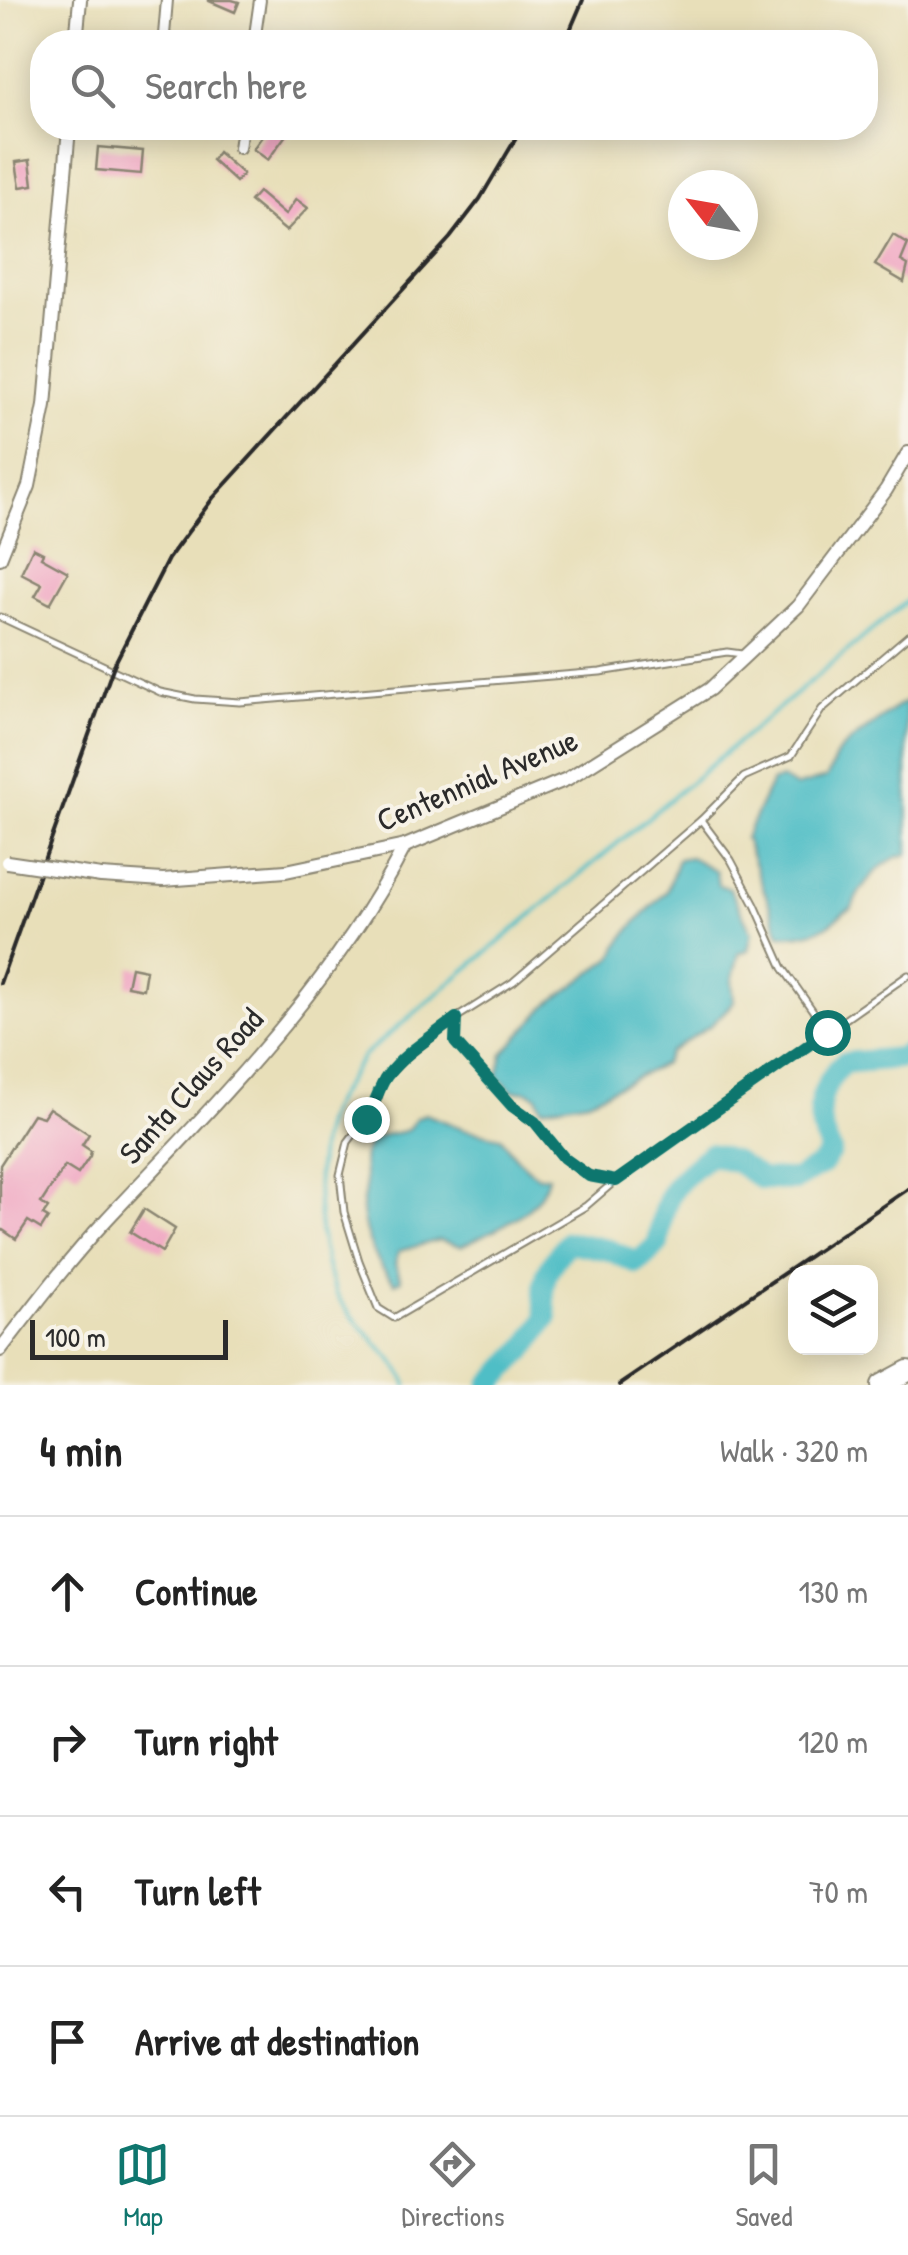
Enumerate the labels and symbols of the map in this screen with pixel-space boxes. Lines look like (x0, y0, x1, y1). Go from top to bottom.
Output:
north arrow (668, 170, 758, 260)
street label: Centennial Avenue (370, 718, 584, 841)
street label: Santa Claus Road (109, 998, 272, 1173)
route start (805, 1010, 851, 1056)
route end (344, 1097, 390, 1143)
scale bar (30, 1315, 228, 1360)

